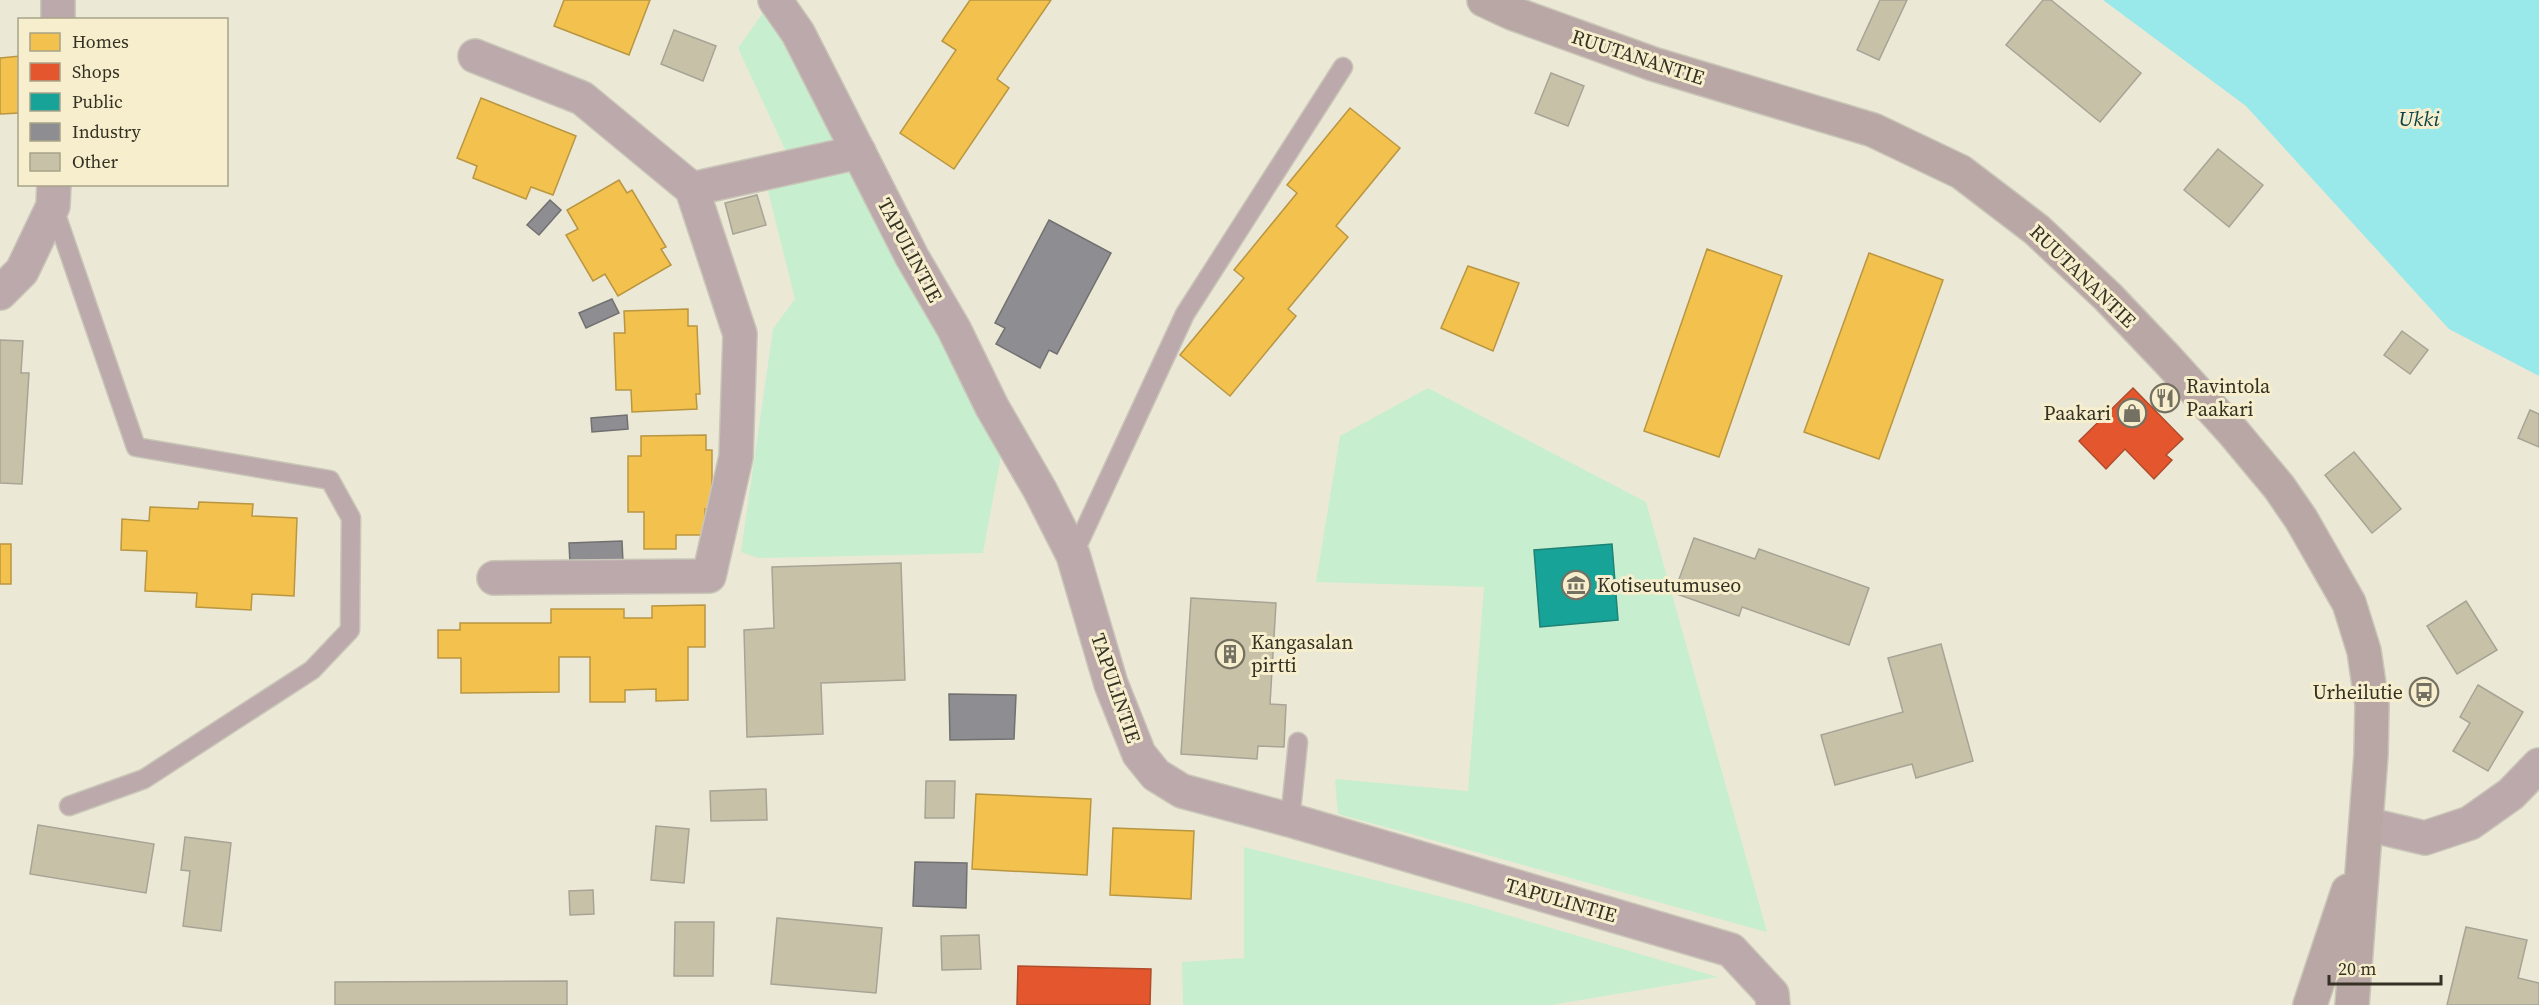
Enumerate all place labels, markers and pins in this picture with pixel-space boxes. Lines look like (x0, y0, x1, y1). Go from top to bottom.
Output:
place label: Ravintola Paakari (2186, 372, 2271, 423)
restaurant icon: Ravintola Paakari (2149, 382, 2181, 414)
shop icon: Paakari (2116, 397, 2148, 429)
place label: Paakari (2043, 399, 2111, 427)
museum icon: Kotiseutumuseo (1560, 569, 1592, 601)
place label: Kotiseutumuseo (1597, 571, 1741, 599)
place label: Kangasalan pirtti (1251, 628, 1353, 679)
building icon: Kangasalan pirtti (1214, 638, 1246, 670)
bus stop icon: Urheilutie (2408, 676, 2440, 708)
place label: Urheilutie (2313, 678, 2403, 706)

